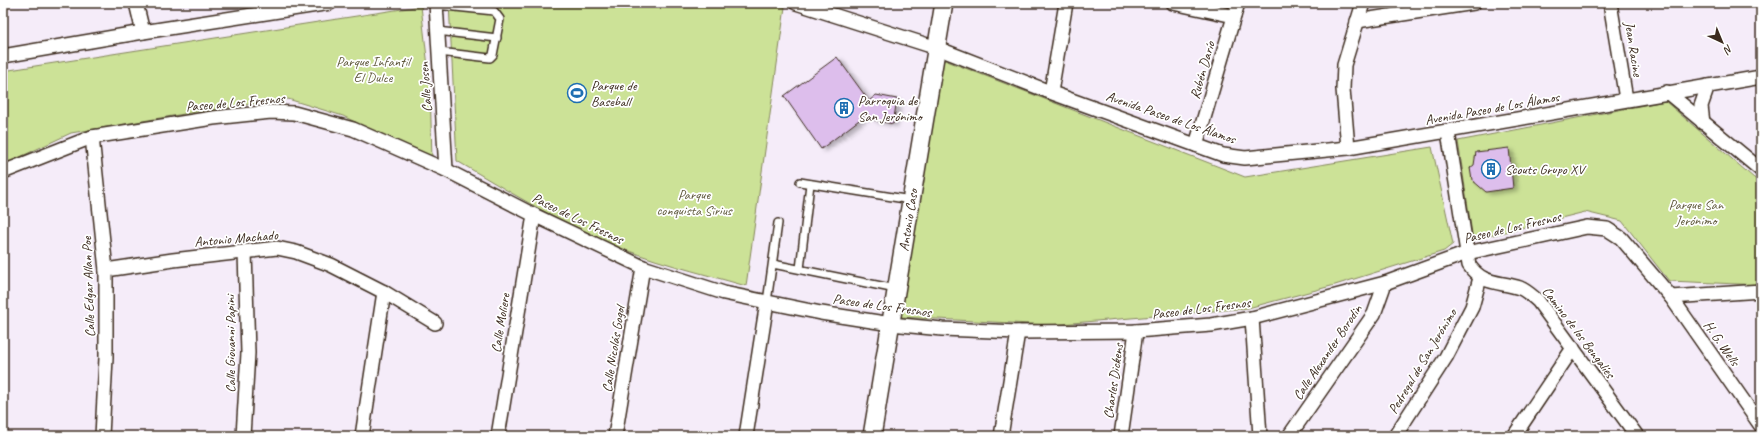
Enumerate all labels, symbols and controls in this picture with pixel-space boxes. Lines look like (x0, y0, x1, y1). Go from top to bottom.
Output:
street label: Jean Racine (1621, 20, 1646, 79)
north arrow (1702, 22, 1742, 62)
street label: Rubén Darío (1186, 38, 1219, 101)
text: N (1720, 42, 1736, 58)
park label: Parque Infantil El Dulce (336, 53, 412, 86)
street label: Calle Josen (415, 61, 436, 113)
place label: Parque de Baseball (591, 77, 638, 110)
sports icon: Parque de Baseball (566, 82, 588, 104)
street label: Avenida Paseo de Los Álamos (1104, 87, 1239, 148)
street label: Avenida Paseo de Los Álamos (1424, 88, 1562, 129)
street label: Paseo de Los Fresnos (185, 90, 286, 115)
place label: Parroquia de San Jerónimo (858, 92, 924, 125)
building icon: Parroquia de San Jerónimo (833, 97, 855, 119)
building icon: Scouts Grupo XV (1480, 158, 1502, 180)
place label: Scouts Grupo XV (1505, 161, 1587, 178)
park label: Parque conquista Sirius (656, 186, 733, 219)
street label: Antonio Caso (895, 186, 922, 252)
street label: Paseo de Los Fresnos (530, 189, 627, 248)
park label: Parque San Jerónimo (1669, 196, 1724, 229)
street label: Paseo de Los Fresnos (1462, 208, 1563, 247)
street label: Antonio Machado (194, 226, 279, 251)
street label: Calle Edgar Allan Poe (78, 235, 99, 338)
street label: Camino de los Bengalíes (1539, 283, 1619, 382)
street label: Paseo de Los Fresnos (832, 290, 933, 321)
street label: Calle Moliere (487, 291, 514, 354)
street label: Calle Giovanni Papini (222, 293, 239, 393)
street label: Paseo de Los Fresnos (1151, 294, 1252, 323)
street label: Calle Alexander Borodin (1289, 301, 1366, 403)
street label: Calle Nicolás Gogol (598, 302, 629, 393)
street label: Pedregal de San Jerónimo (1384, 304, 1461, 417)
street label: H. G. Wells (1700, 317, 1744, 370)
street label: Charles Dickens (1100, 341, 1127, 420)

